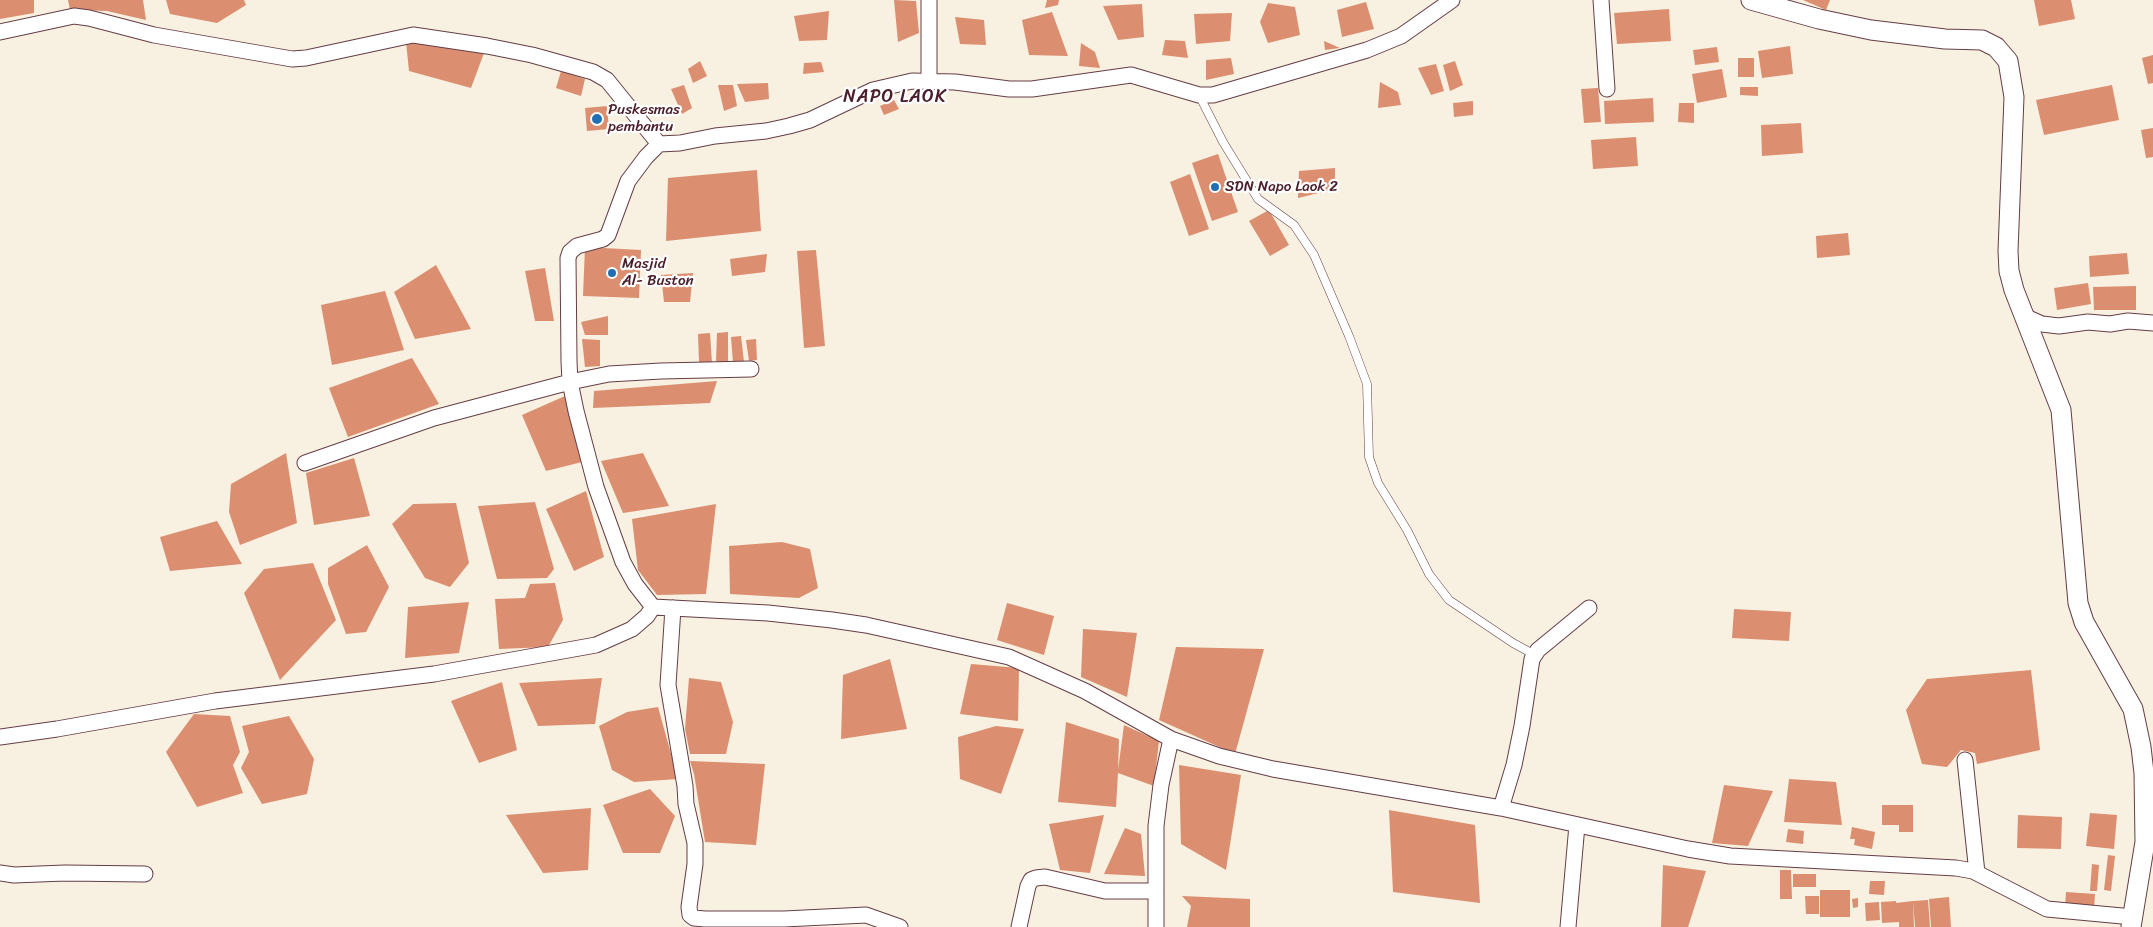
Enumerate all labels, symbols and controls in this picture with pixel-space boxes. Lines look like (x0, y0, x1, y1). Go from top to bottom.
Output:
district label: NAPO LAOK (842, 86, 948, 108)
place label: Puskesmas pembantu (608, 101, 680, 136)
marker: Puskesmas pembantu (590, 112, 604, 126)
place label: SDN Napo Laok 2 (1225, 178, 1338, 196)
marker: SDN Napo Laok 2 (1209, 181, 1221, 193)
place label: Masjid Al- Buston (622, 255, 694, 290)
marker: Masjid Al- Buston (606, 267, 618, 279)

